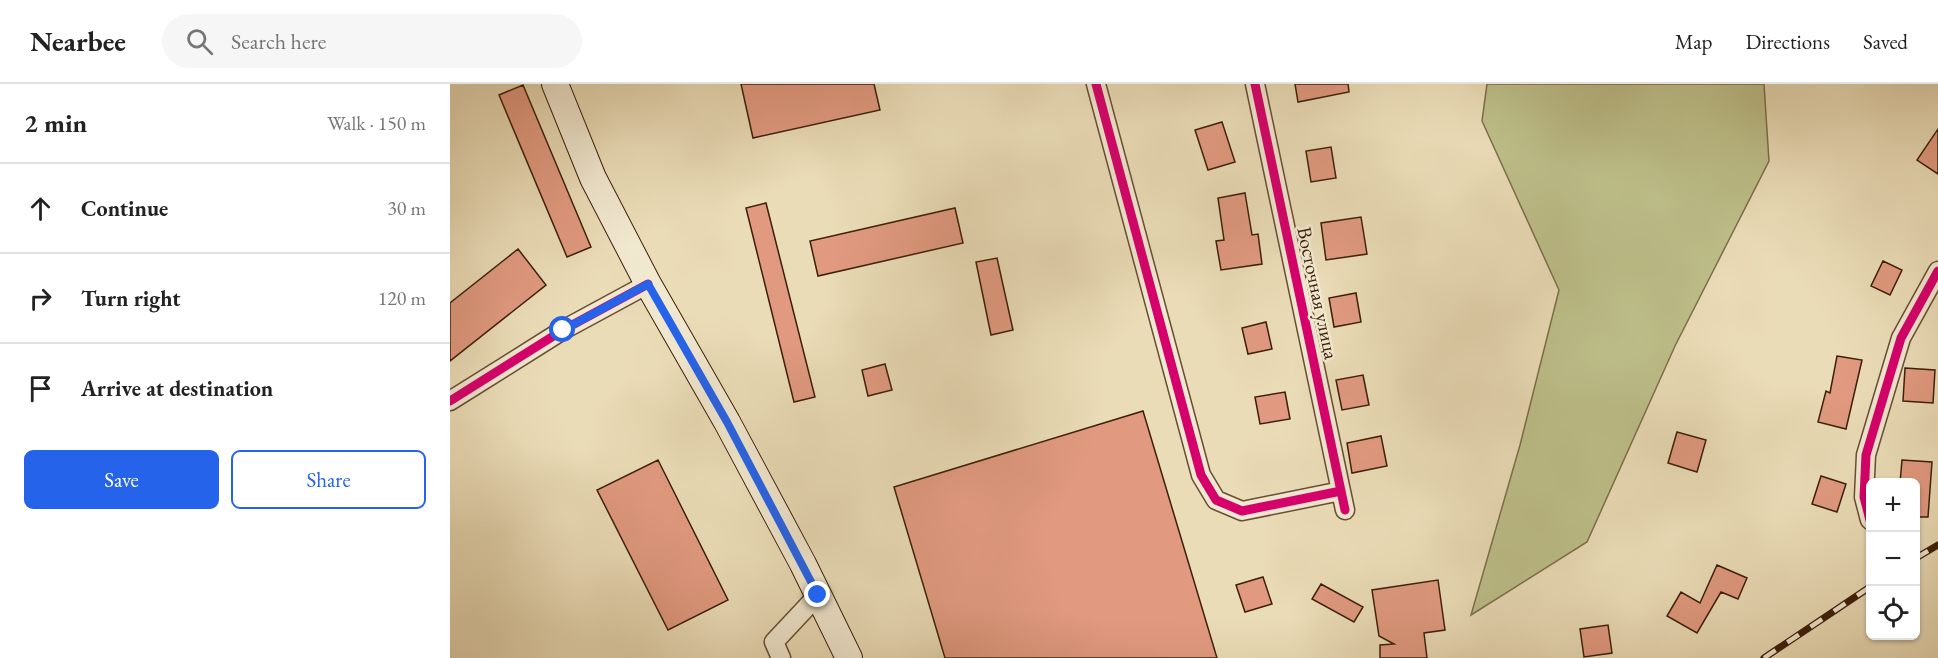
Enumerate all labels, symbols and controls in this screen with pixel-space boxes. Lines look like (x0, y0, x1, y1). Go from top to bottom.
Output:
search box (162, 14, 582, 68)
text: Nearbee (30, 23, 126, 59)
icon: search (183, 25, 216, 58)
text: Search here (231, 27, 326, 56)
text: Map (1675, 28, 1712, 55)
text: Directions (1745, 28, 1830, 55)
text: Saved (1863, 28, 1908, 55)
text: 2 min (24, 106, 87, 140)
text: Walk · 150 m (327, 110, 426, 136)
icon: ahead (24, 192, 57, 225)
text: Continue (81, 194, 168, 223)
text: 30 m (387, 195, 426, 221)
street label: Восточная улица (1291, 224, 1345, 362)
icon: right (24, 282, 57, 315)
text: Turn right (81, 284, 180, 313)
text: 120 m (378, 285, 426, 311)
route start (549, 316, 575, 342)
icon: arrive (24, 372, 57, 405)
text: Arrive at destination (81, 374, 273, 403)
button: Save (24, 450, 219, 509)
button: Share (231, 450, 426, 509)
map controls (1866, 478, 1920, 640)
button: + (1866, 478, 1920, 532)
button: − (1866, 532, 1920, 586)
route end (804, 581, 830, 607)
button: locate (1866, 586, 1920, 640)

